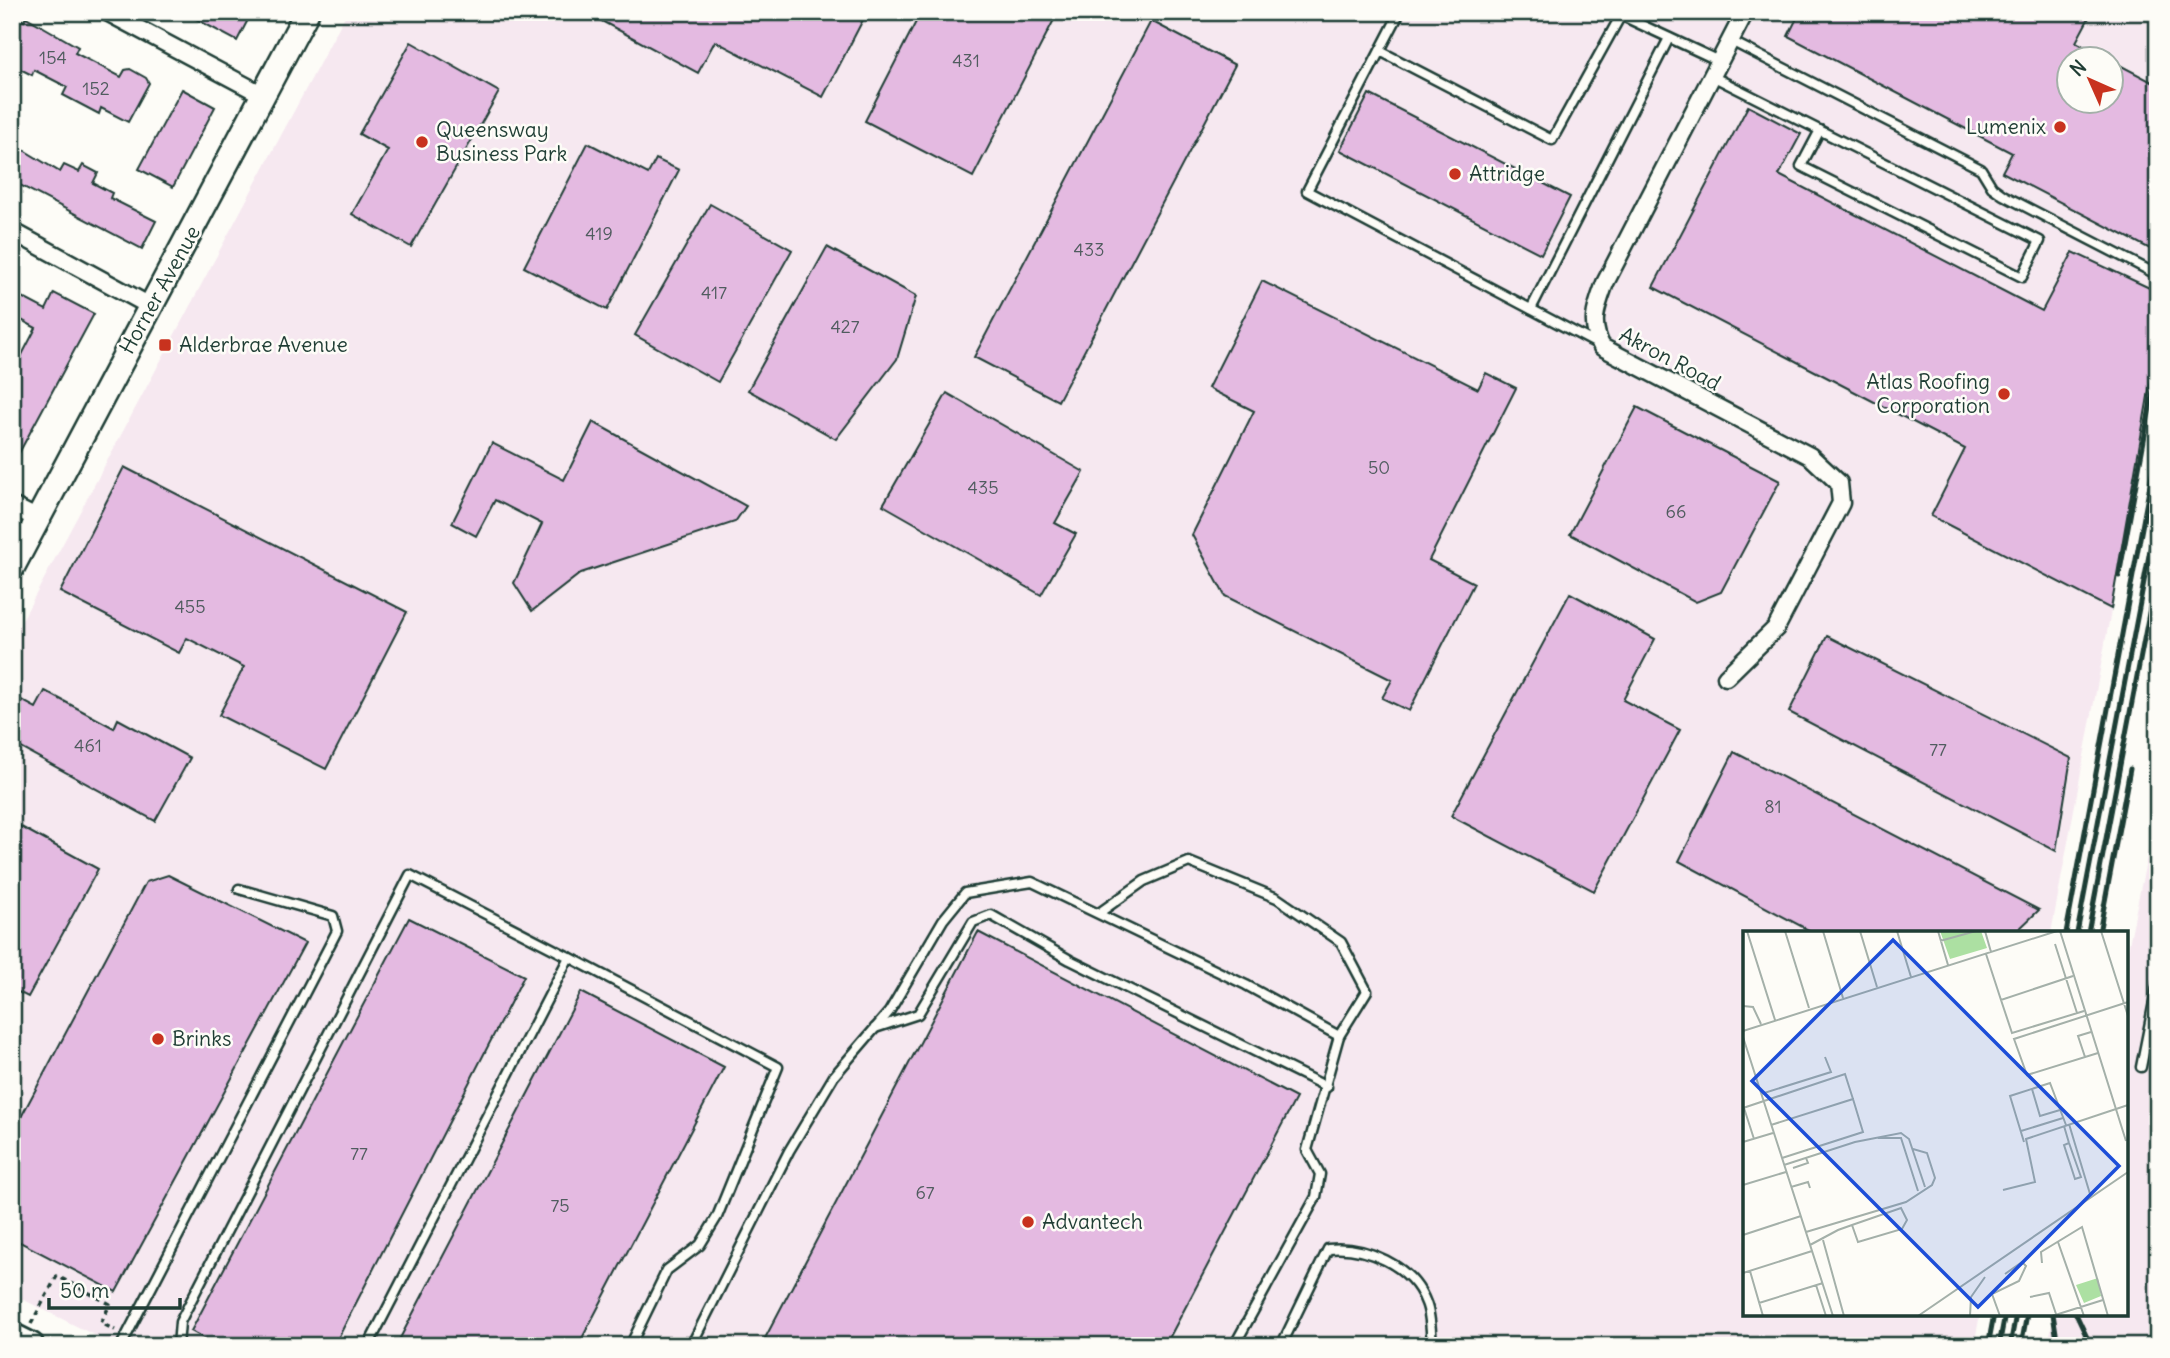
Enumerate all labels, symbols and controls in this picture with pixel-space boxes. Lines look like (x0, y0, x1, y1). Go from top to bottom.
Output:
house number: 154 (39, 46, 67, 69)
north arrow (2054, 46, 2124, 116)
house number: 431 (952, 49, 980, 72)
text: N (2065, 55, 2091, 81)
house number: 152 (82, 77, 110, 100)
place label: Lumenix (1966, 113, 2046, 140)
place label: Queensway Business Park (436, 116, 567, 167)
marker: Lumenix (2052, 119, 2068, 135)
marker: Queensway Business Park (414, 134, 430, 150)
place label: Attridge (1469, 160, 1545, 187)
marker: Attridge (1447, 166, 1463, 182)
street label: Horner Avenue (113, 221, 206, 359)
house number: 419 (585, 222, 613, 245)
house number: 433 (1074, 238, 1104, 261)
house number: 417 (701, 281, 727, 304)
house number: 427 (830, 315, 860, 338)
street label: Akron Road (1615, 321, 1725, 396)
place label: Alderbrae Avenue (179, 331, 348, 358)
marker: Alderbrae Avenue (157, 337, 173, 353)
place label: Atlas Roofing Corporation (1866, 368, 1990, 419)
marker: Atlas Roofing Corporation (1996, 386, 2012, 402)
house number: 50 (1368, 456, 1390, 479)
house number: 435 (968, 476, 998, 499)
house number: 66 (1666, 500, 1686, 523)
house number: 455 (174, 595, 206, 618)
house number: 461 (74, 734, 102, 757)
house number: 77 (1929, 738, 1947, 761)
house number: 81 (1764, 795, 1782, 818)
inset map (1743, 931, 2128, 1316)
place label: Brinks (172, 1025, 231, 1052)
marker: Brinks (150, 1031, 166, 1047)
house number: 77 (350, 1142, 368, 1165)
house number: 67 (915, 1181, 935, 1204)
house number: 75 (550, 1194, 570, 1217)
place label: Advantech (1042, 1208, 1143, 1235)
marker: Advantech (1020, 1214, 1036, 1230)
scale bar (49, 1267, 180, 1311)
text: 50 m (60, 1277, 109, 1304)

